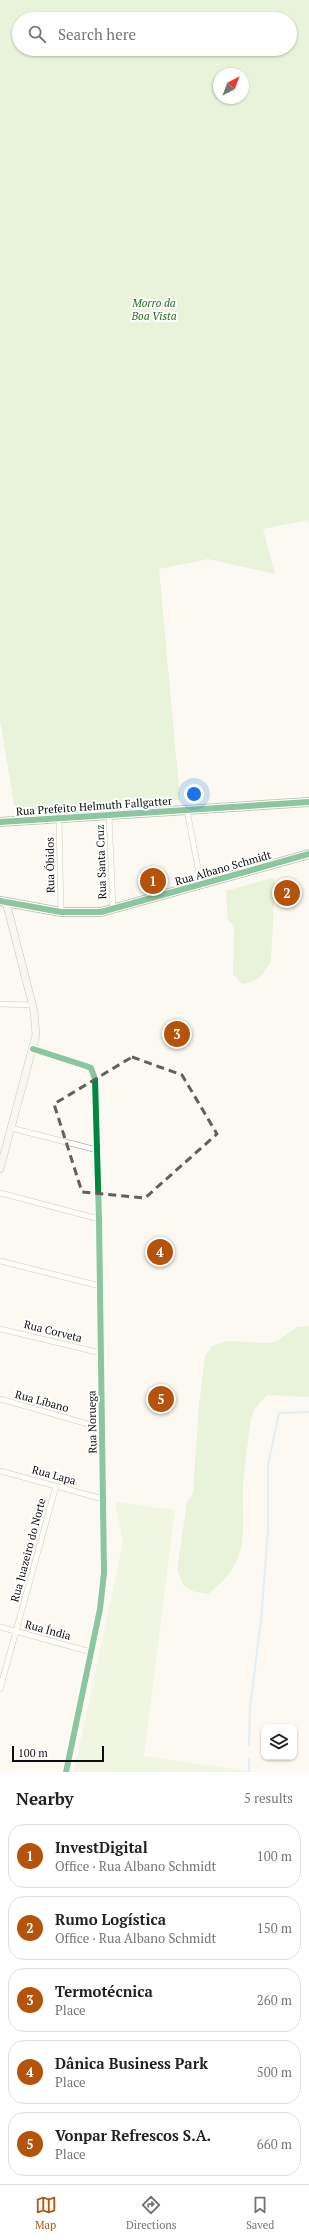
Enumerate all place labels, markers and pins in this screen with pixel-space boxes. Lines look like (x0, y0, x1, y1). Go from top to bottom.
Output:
pin: 1 (140, 866, 166, 896)
pin: 2 (274, 878, 300, 908)
pin: 3 (164, 1019, 190, 1049)
pin: 4 (147, 1237, 173, 1267)
pin: 5 (148, 1384, 174, 1414)

